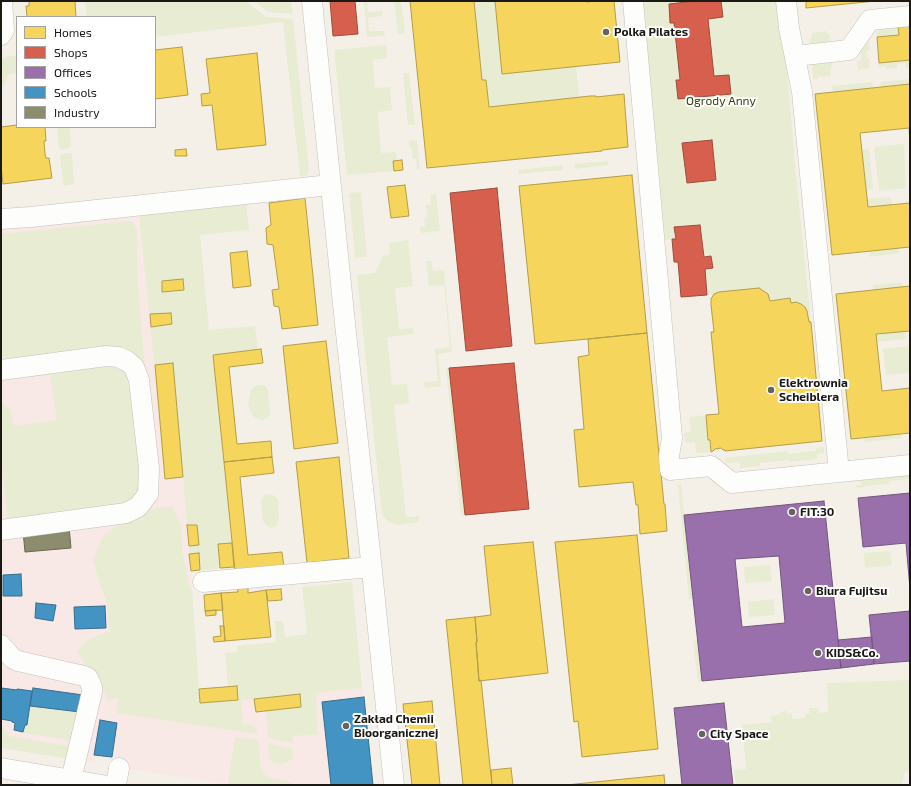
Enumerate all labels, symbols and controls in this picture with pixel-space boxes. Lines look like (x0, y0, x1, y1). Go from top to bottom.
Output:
legend (16, 16, 156, 128)
text: Homes (54, 25, 92, 39)
place label: Polka Pilates (614, 25, 688, 39)
marker: Polka Pilates (601, 27, 611, 37)
text: Shops (54, 45, 88, 59)
text: Offices (54, 65, 91, 79)
text: Schools (54, 85, 97, 99)
park label: Ogrody Anny (686, 94, 756, 108)
text: Industry (54, 105, 100, 119)
place label: Elektrownia Scheiblera (779, 376, 848, 404)
marker: Elektrownia Scheiblera (766, 385, 776, 395)
place label: FIT:30 (800, 505, 834, 519)
marker: FIT:30 (787, 507, 797, 517)
place label: Biura Fujitsu (816, 584, 887, 598)
marker: Biura Fujitsu (803, 586, 813, 596)
place label: KIDS&Co. (826, 646, 879, 660)
marker: KIDS&Co. (813, 648, 823, 658)
place label: Zakład Chemii Bioorganicznej (354, 712, 438, 740)
marker: Zakład Chemii Bioorganicznej (341, 721, 351, 731)
place label: City Space (710, 727, 769, 741)
marker: City Space (697, 729, 707, 739)

